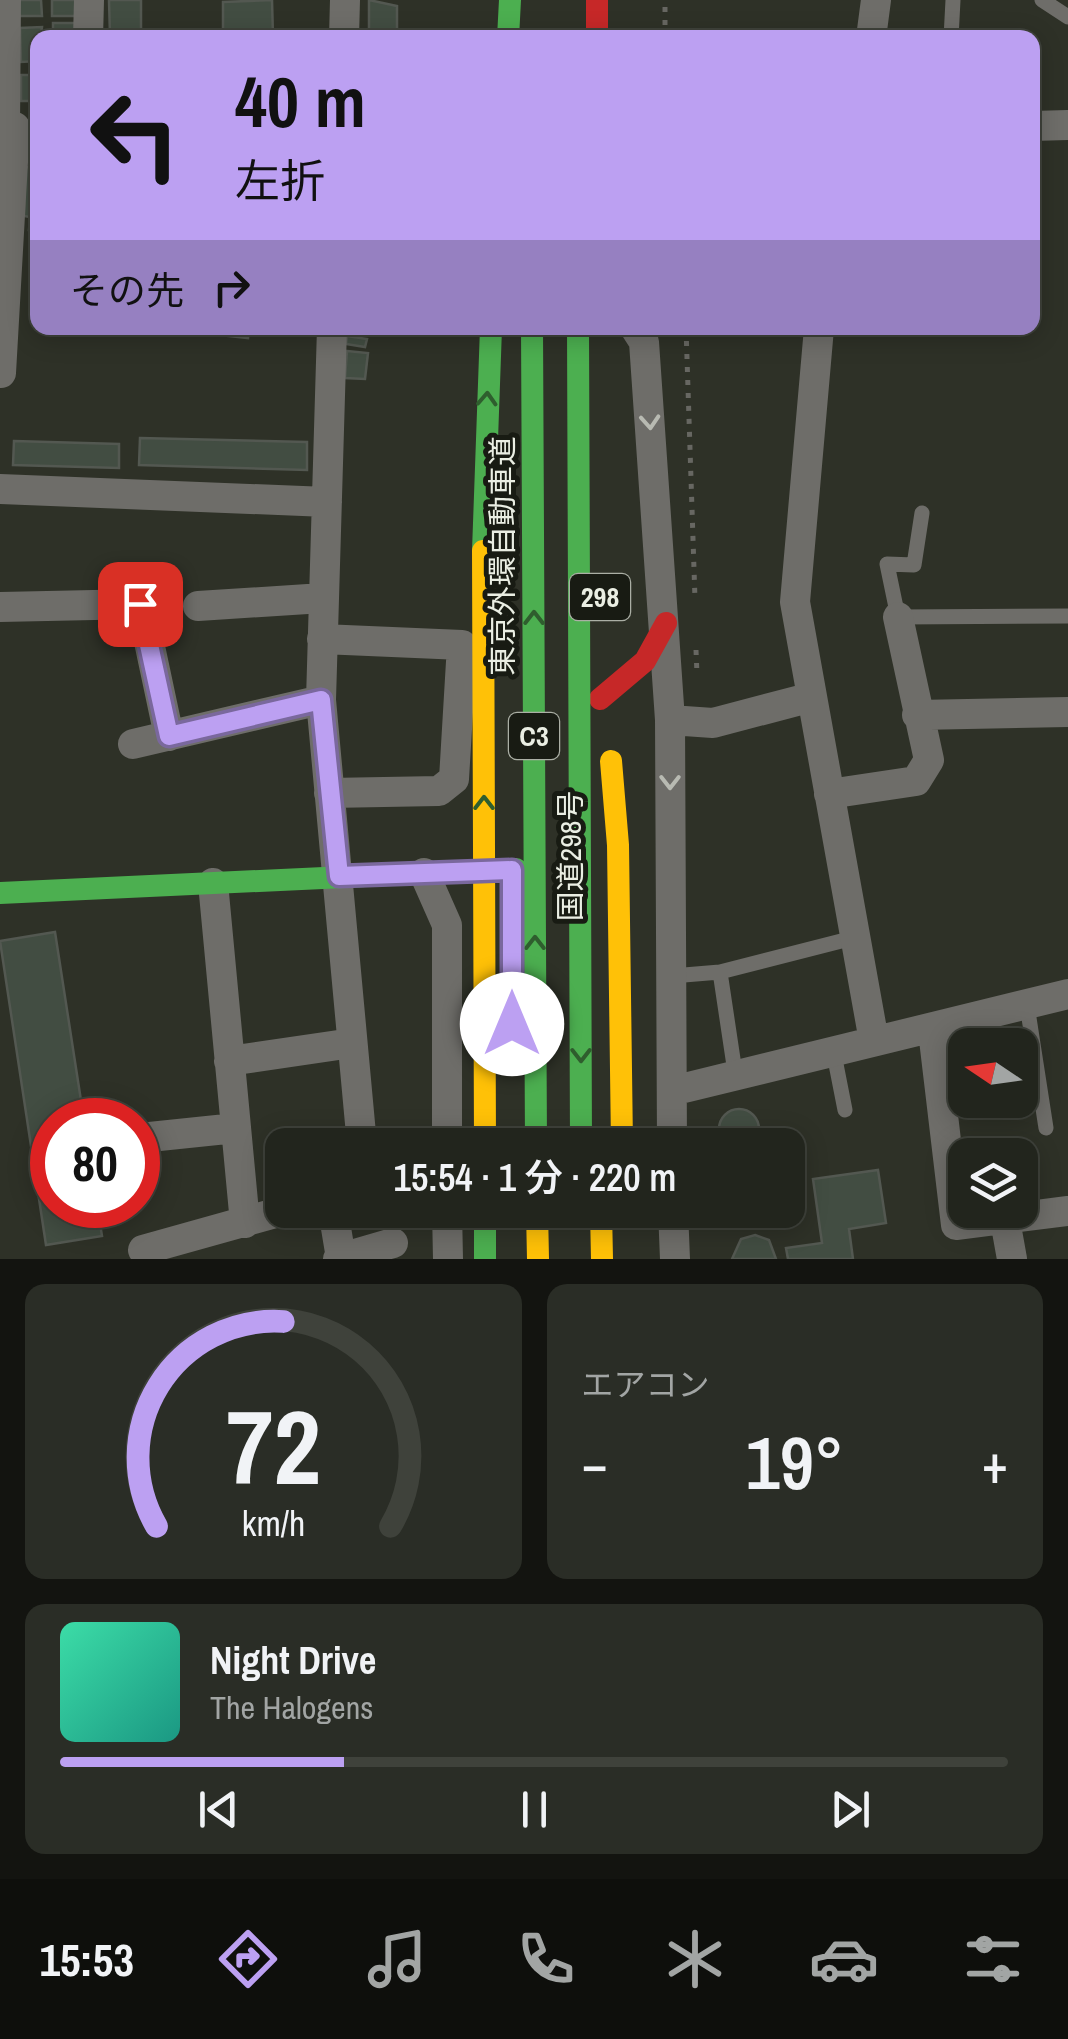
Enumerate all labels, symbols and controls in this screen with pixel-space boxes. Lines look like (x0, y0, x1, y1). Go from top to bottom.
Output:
text: 40 m (235, 55, 366, 149)
icon: left (70, 70, 200, 200)
text: 左折 (235, 150, 325, 211)
icon: right (204, 260, 259, 315)
text: その先 (70, 265, 184, 316)
one-way arrow (476, 390, 497, 406)
one-way arrow (639, 415, 661, 431)
street label: 東京外環自動車道 (482, 436, 522, 676)
pin (98, 562, 183, 647)
road number: 298 (570, 574, 630, 620)
icon: arrive (113, 577, 168, 632)
one-way arrow (523, 609, 545, 624)
road number: C3 (509, 713, 559, 759)
one-way arrow (659, 774, 681, 790)
street label: 国道298号 (550, 790, 590, 922)
one-way arrow (473, 794, 495, 810)
one-way arrow (524, 934, 546, 950)
position arrow (460, 972, 564, 1076)
north arrow (948, 1028, 1038, 1118)
map controls (948, 1028, 1038, 1228)
one-way arrow (570, 1048, 592, 1063)
speed limit sign: 80 (30, 1098, 160, 1228)
button: layers (948, 1138, 1038, 1228)
text: 15:54 · 1 分 · 220 m (394, 1152, 676, 1203)
text: エアコン (582, 1363, 710, 1406)
text: 72 (226, 1376, 321, 1516)
text: 19° (746, 1411, 844, 1512)
text: − (582, 1426, 608, 1500)
text: + (982, 1426, 1008, 1500)
text: km/h (241, 1499, 305, 1547)
text: Night Drive (210, 1635, 376, 1686)
text: The Halogens (210, 1686, 373, 1729)
icon: previous (191, 1782, 246, 1837)
icon: pause (507, 1782, 562, 1837)
icon: next (823, 1782, 878, 1837)
icon: directions (213, 1924, 283, 1994)
icon: music (362, 1924, 432, 1994)
icon: phone (511, 1924, 581, 1994)
icon: climate (660, 1924, 730, 1994)
icon: car (809, 1924, 879, 1994)
icon: filters (958, 1924, 1028, 1994)
text: 15:53 (40, 1929, 134, 1990)

